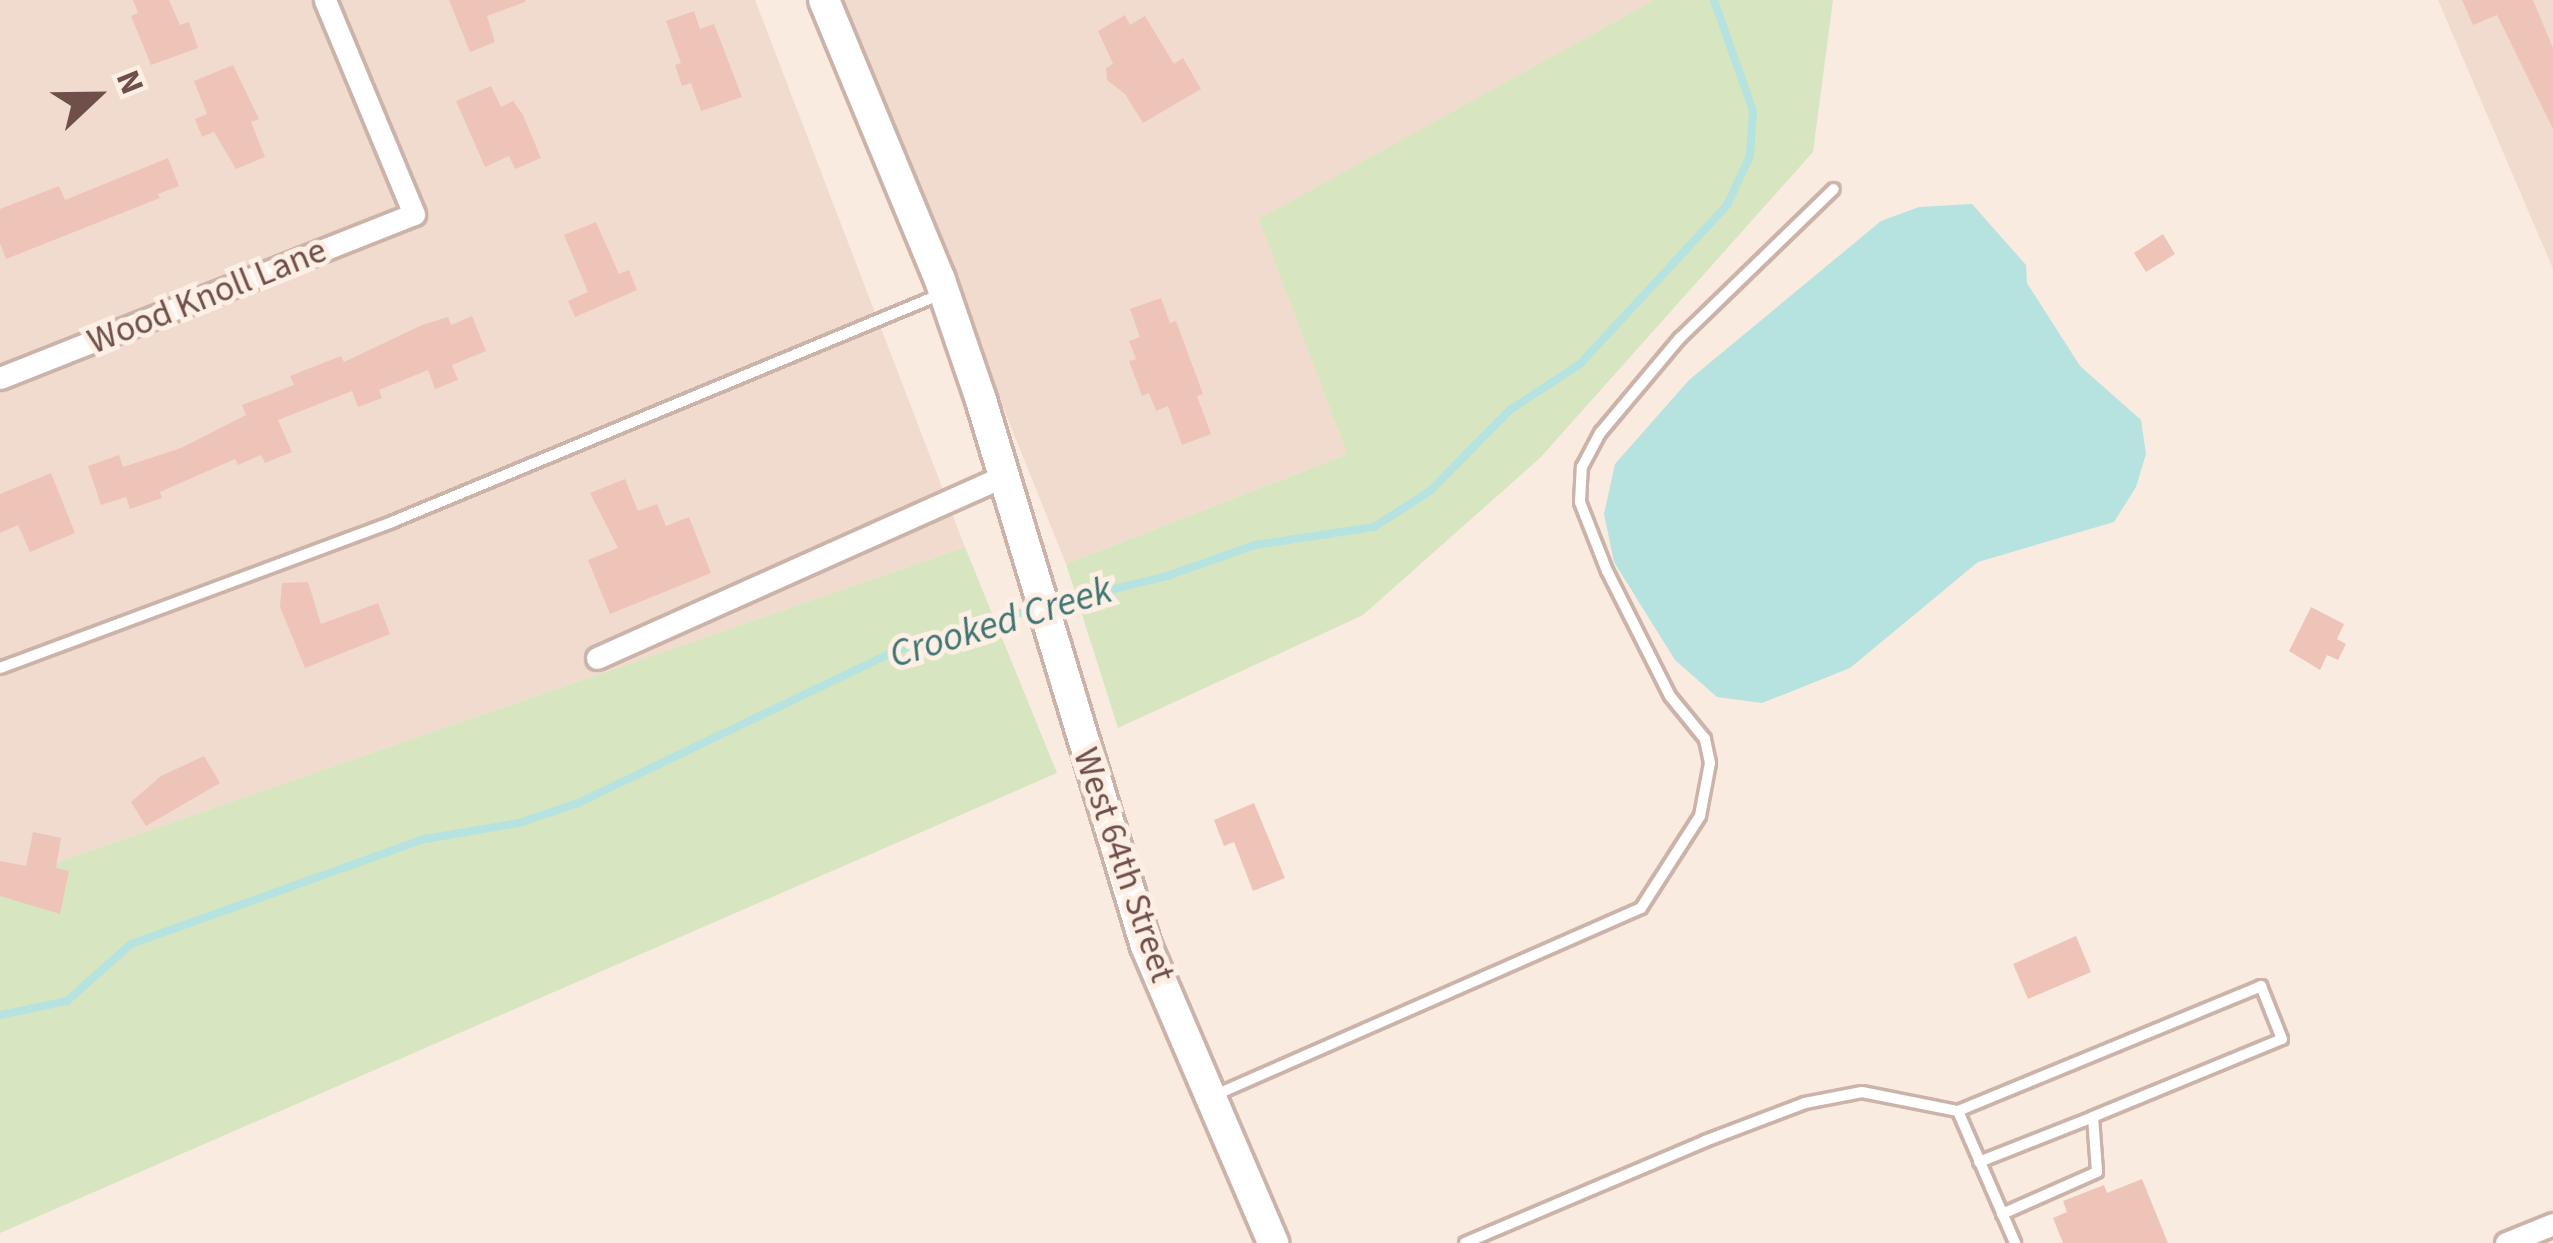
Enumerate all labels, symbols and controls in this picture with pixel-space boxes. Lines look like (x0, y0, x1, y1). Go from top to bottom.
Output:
north arrow (36, 36, 156, 156)
text: N (104, 63, 156, 101)
street label: Wood Knoll Lane (81, 229, 333, 363)
water label: Crooked Creek (884, 567, 1118, 679)
street label: West 64th Street (1064, 742, 1184, 988)

